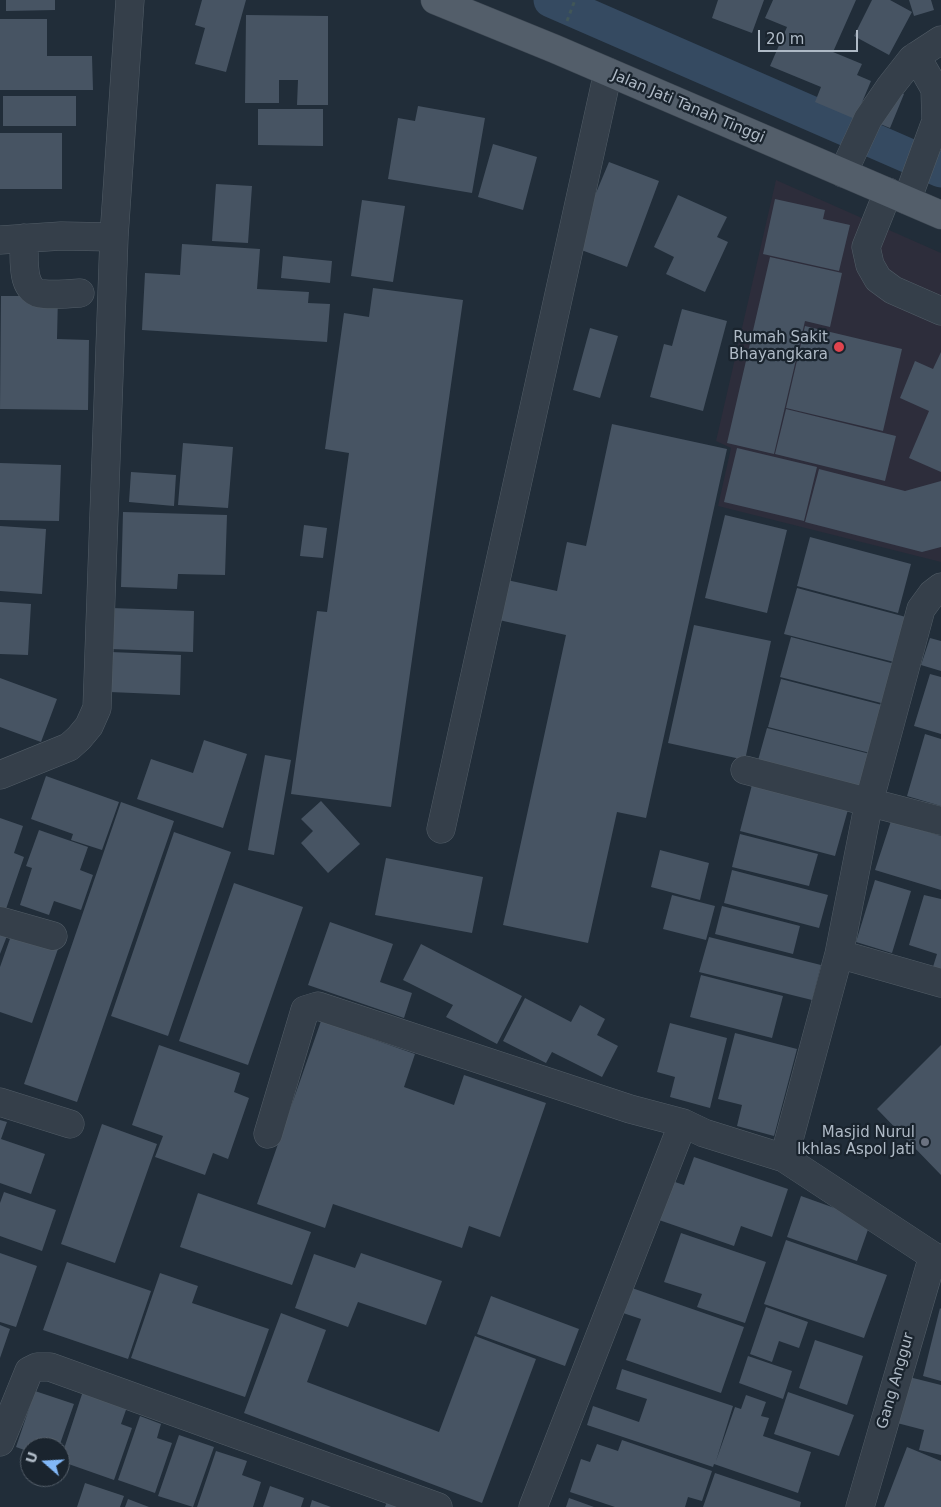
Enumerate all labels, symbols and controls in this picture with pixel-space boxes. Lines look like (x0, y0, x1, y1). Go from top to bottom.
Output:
scale bar (761, 20, 861, 52)
text: 20 m (766, 30, 804, 48)
street label: Jalan Jati Tanah Tinggi (609, 67, 767, 147)
place label: Rumah Sakit Bhayangkara (729, 329, 828, 364)
marker: Rumah Sakit Bhayangkara (832, 340, 846, 354)
place label: Masjid Nurul Ikhlas Aspol Jati (797, 1124, 915, 1159)
marker: Masjid Nurul Ikhlas Aspol Jati (919, 1136, 931, 1148)
street label: Gang Anggur (874, 1331, 918, 1431)
north arrow (20, 1437, 70, 1487)
text: U (22, 1449, 41, 1465)

